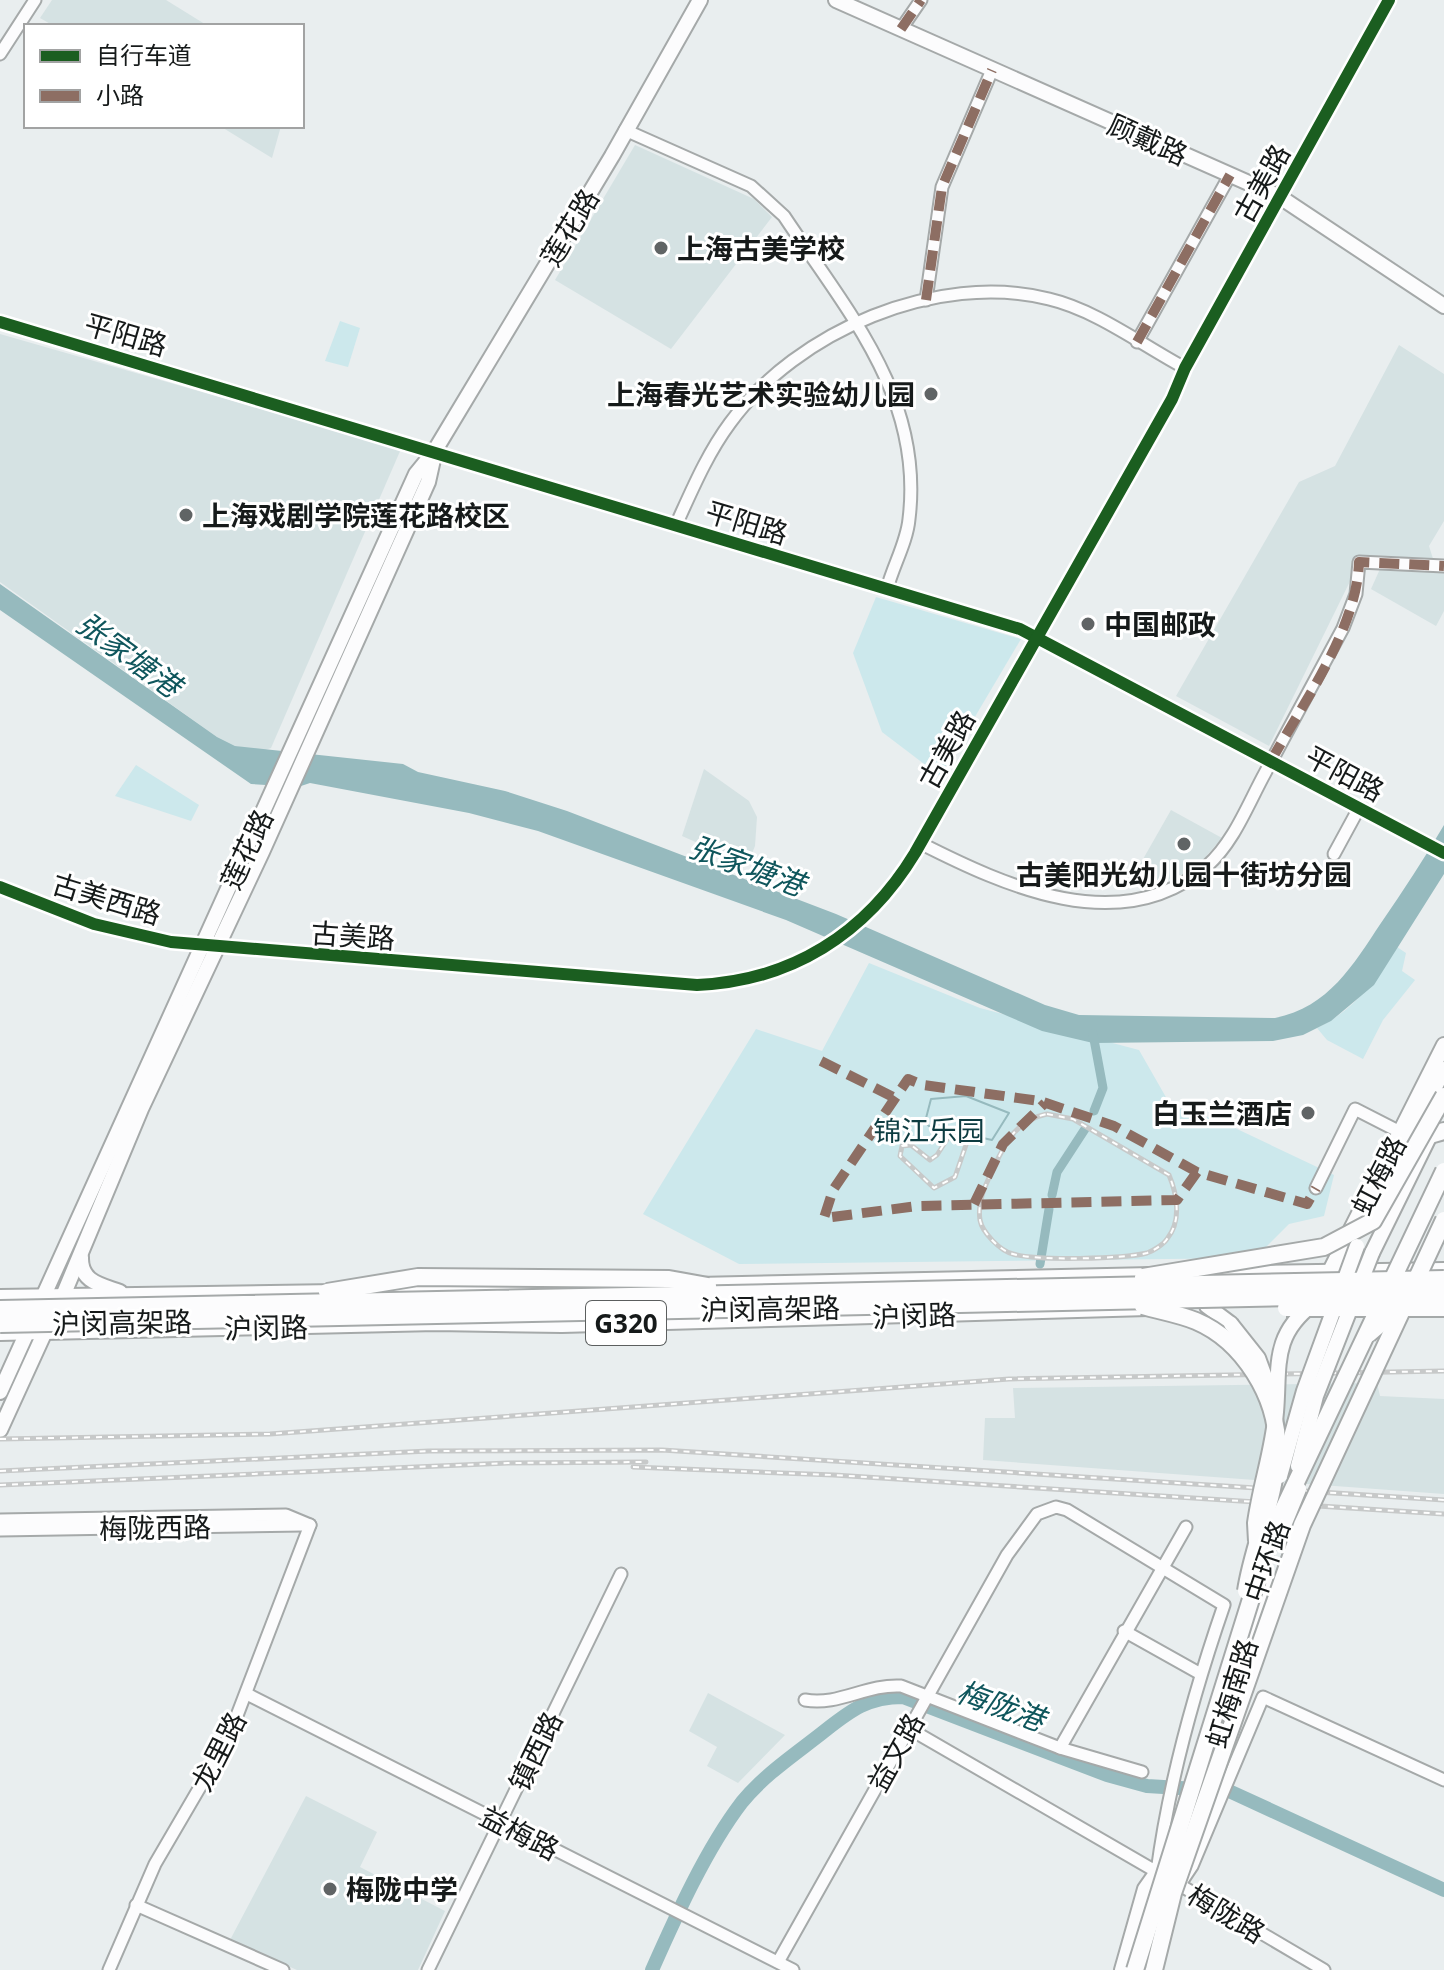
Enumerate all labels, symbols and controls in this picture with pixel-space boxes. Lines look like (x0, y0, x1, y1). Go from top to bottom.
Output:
legend (24, 24, 304, 128)
text: 自行车道 (96, 38, 192, 71)
text: 小路 (96, 78, 144, 111)
street label: 顾戴路 (1102, 105, 1194, 173)
street label: 古美路 (1224, 137, 1298, 229)
street label: 莲花路 (531, 181, 607, 273)
place label: 上海古美学校 (677, 229, 845, 267)
marker: 上海古美学校 (652, 239, 670, 257)
street label: 平阳路 (80, 304, 172, 364)
place label: 上海春光艺术实验幼儿园 (607, 375, 915, 413)
marker: 上海春光艺术实验幼儿园 (922, 385, 940, 403)
street label: 平阳路 (701, 492, 793, 552)
place label: 上海戏剧学院莲花路校区 (202, 496, 510, 534)
marker: 上海戏剧学院莲花路校区 (177, 506, 195, 524)
water label: 张家塘港 (68, 602, 193, 708)
place label: 中国邮政 (1104, 605, 1216, 643)
marker: 中国邮政 (1079, 615, 1097, 633)
street label: 古美路 (909, 703, 983, 795)
street label: 平阳路 (1299, 737, 1391, 809)
street label: 莲花路 (211, 803, 281, 895)
water label: 张家塘港 (684, 825, 814, 906)
marker: 古美阳光幼儿园十街坊分园 (1175, 835, 1193, 853)
place label: 古美阳光幼儿园十街坊分园 (1016, 855, 1352, 893)
street label: 古美西路 (48, 863, 166, 933)
street label: 古美路 (310, 913, 396, 957)
place label: 白玉兰酒店 (1152, 1094, 1292, 1132)
marker: 白玉兰酒店 (1299, 1104, 1317, 1122)
park label: 锦江乐园 (873, 1111, 985, 1149)
street label: 虹梅路 (1342, 1129, 1414, 1221)
street label: 沪闵高架路 (700, 1288, 840, 1328)
street label: 沪闵路 (871, 1295, 957, 1335)
road number: G320 (586, 1301, 666, 1345)
street label: 沪闵高架路 (52, 1302, 192, 1342)
street label: 沪闵路 (224, 1307, 308, 1347)
street label: 梅陇西路 (99, 1507, 211, 1547)
street label: 中环路 (1234, 1515, 1298, 1607)
street label: 虹梅南路 (1196, 1634, 1266, 1752)
water label: 梅陇港 (952, 1670, 1054, 1741)
street label: 龙里路 (182, 1705, 254, 1797)
street label: 镇西路 (500, 1705, 570, 1797)
street label: 益文路 (858, 1706, 932, 1798)
street label: 益梅路 (474, 1796, 566, 1868)
place label: 梅陇中学 (346, 1870, 458, 1908)
street label: 梅陇路 (1181, 1875, 1273, 1951)
marker: 梅陇中学 (321, 1880, 339, 1898)

